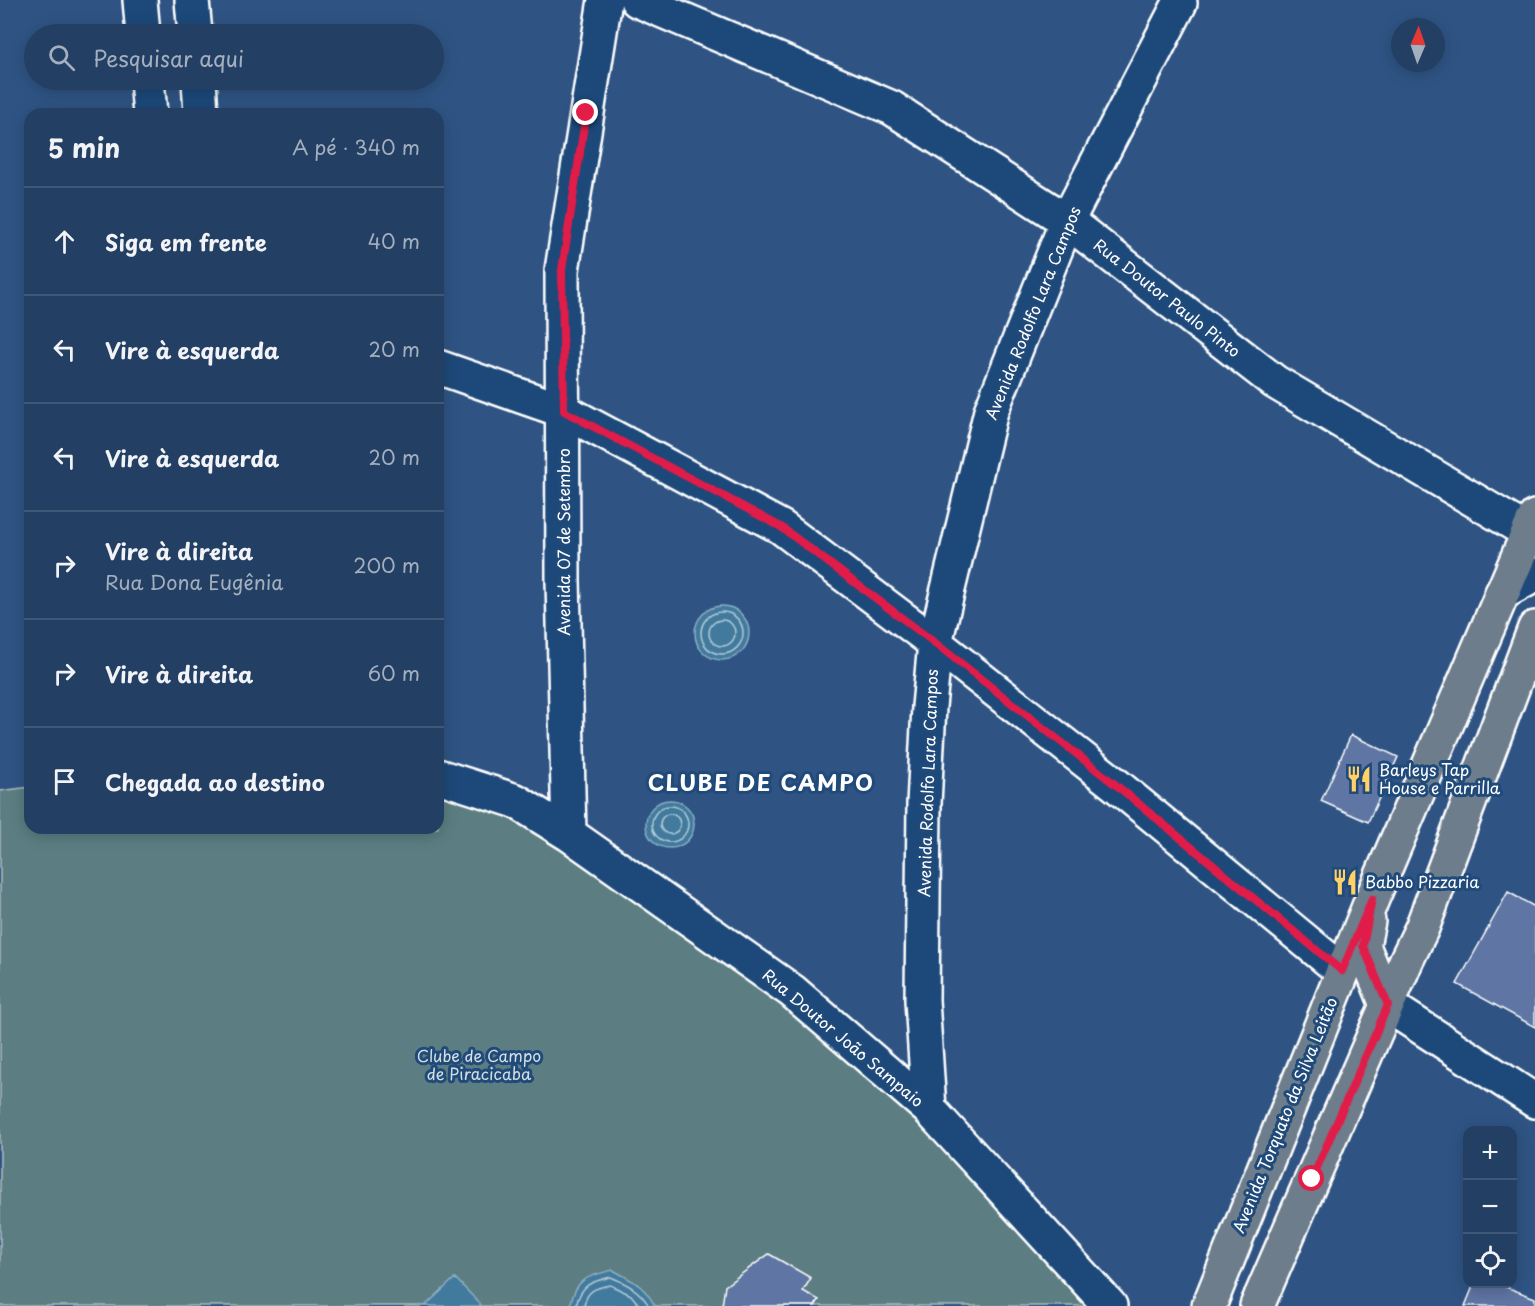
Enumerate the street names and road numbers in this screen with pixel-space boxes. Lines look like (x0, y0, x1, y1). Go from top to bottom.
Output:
street label: Avenida Rodolfo Lara Campos (978, 202, 1086, 423)
street label: Rua Doutor Paulo Pinto (1089, 232, 1246, 362)
street label: Avenida 07 de Setembro (551, 448, 575, 636)
street label: Avenida Rodolfo Lara Campos (911, 669, 943, 897)
street label: Rua Doutor João Sampaio (758, 962, 930, 1112)
street label: Avenida Torquato da Silva Leitão (1226, 993, 1343, 1236)

